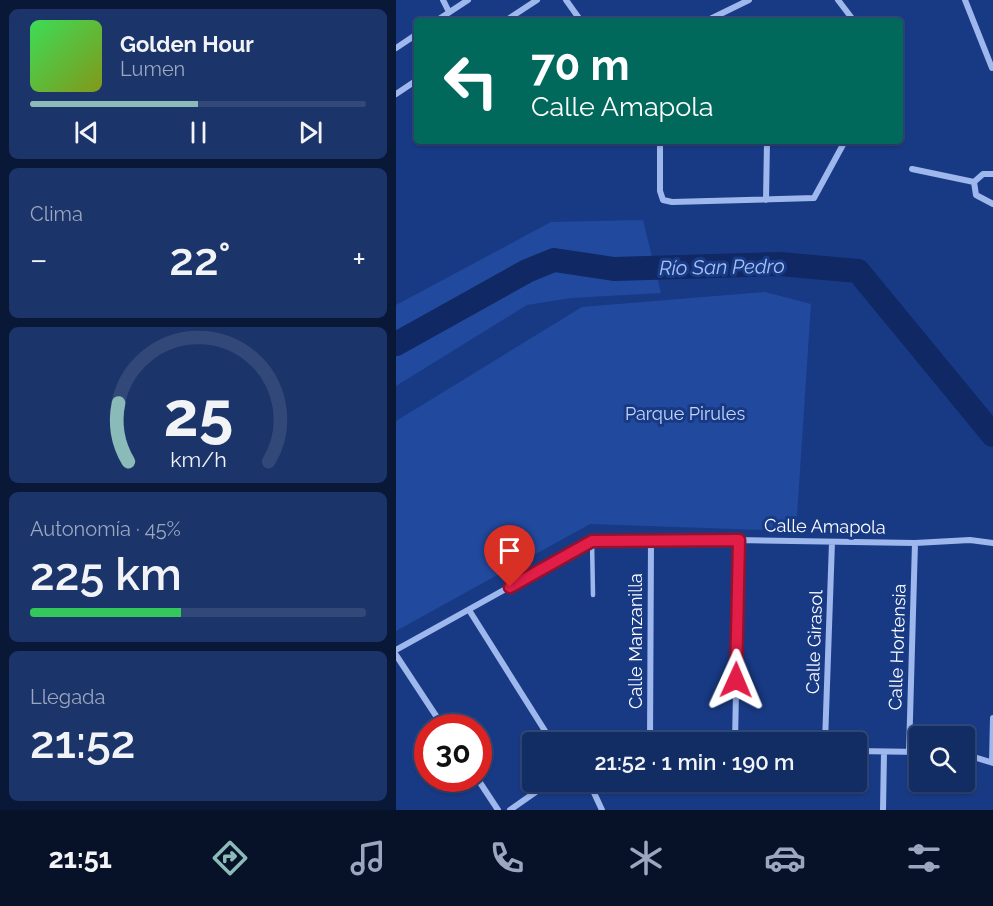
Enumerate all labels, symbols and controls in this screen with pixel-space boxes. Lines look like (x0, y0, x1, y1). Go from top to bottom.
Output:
text: Golden Hour (120, 31, 254, 57)
text: 70 m (531, 41, 630, 90)
icon: left (432, 42, 510, 120)
text: Lumen (120, 57, 185, 81)
text: Calle Amapola (531, 91, 713, 122)
icon: previous (70, 116, 103, 149)
icon: pause (182, 116, 215, 149)
icon: next (294, 116, 327, 149)
text: Clima (30, 202, 83, 226)
text: 22° (169, 233, 231, 286)
text: − (30, 240, 48, 279)
text: + (352, 240, 366, 279)
water label: Río San Pedro (659, 254, 785, 280)
text: 25 (163, 377, 233, 451)
park label: Parque Pirules (625, 403, 745, 424)
text: km/h (170, 447, 226, 472)
street label: Calle Amapola (764, 514, 886, 538)
text: Autonomía · 45% (30, 517, 181, 541)
pin (484, 525, 535, 587)
icon: arrive (493, 534, 526, 567)
text: 225 km (30, 548, 182, 601)
street label: Calle Manzanilla (625, 573, 646, 709)
street label: Calle Hortensia (884, 583, 910, 711)
street label: Calle Girasol (802, 589, 826, 694)
position arrow (704, 648, 768, 712)
text: Llegada (30, 685, 105, 709)
speed limit sign: 30 (414, 714, 492, 792)
text: 21:52 (30, 716, 135, 769)
map controls (909, 726, 975, 792)
button: search (909, 726, 975, 792)
text: 21:52 · 1 min · 190 m (595, 749, 794, 775)
icon: directions (209, 837, 251, 879)
icon: music (347, 837, 389, 879)
icon: phone (486, 837, 528, 879)
icon: climate (625, 837, 667, 879)
icon: car (764, 837, 806, 879)
icon: filters (903, 837, 945, 879)
text: 21:51 (48, 843, 112, 874)

